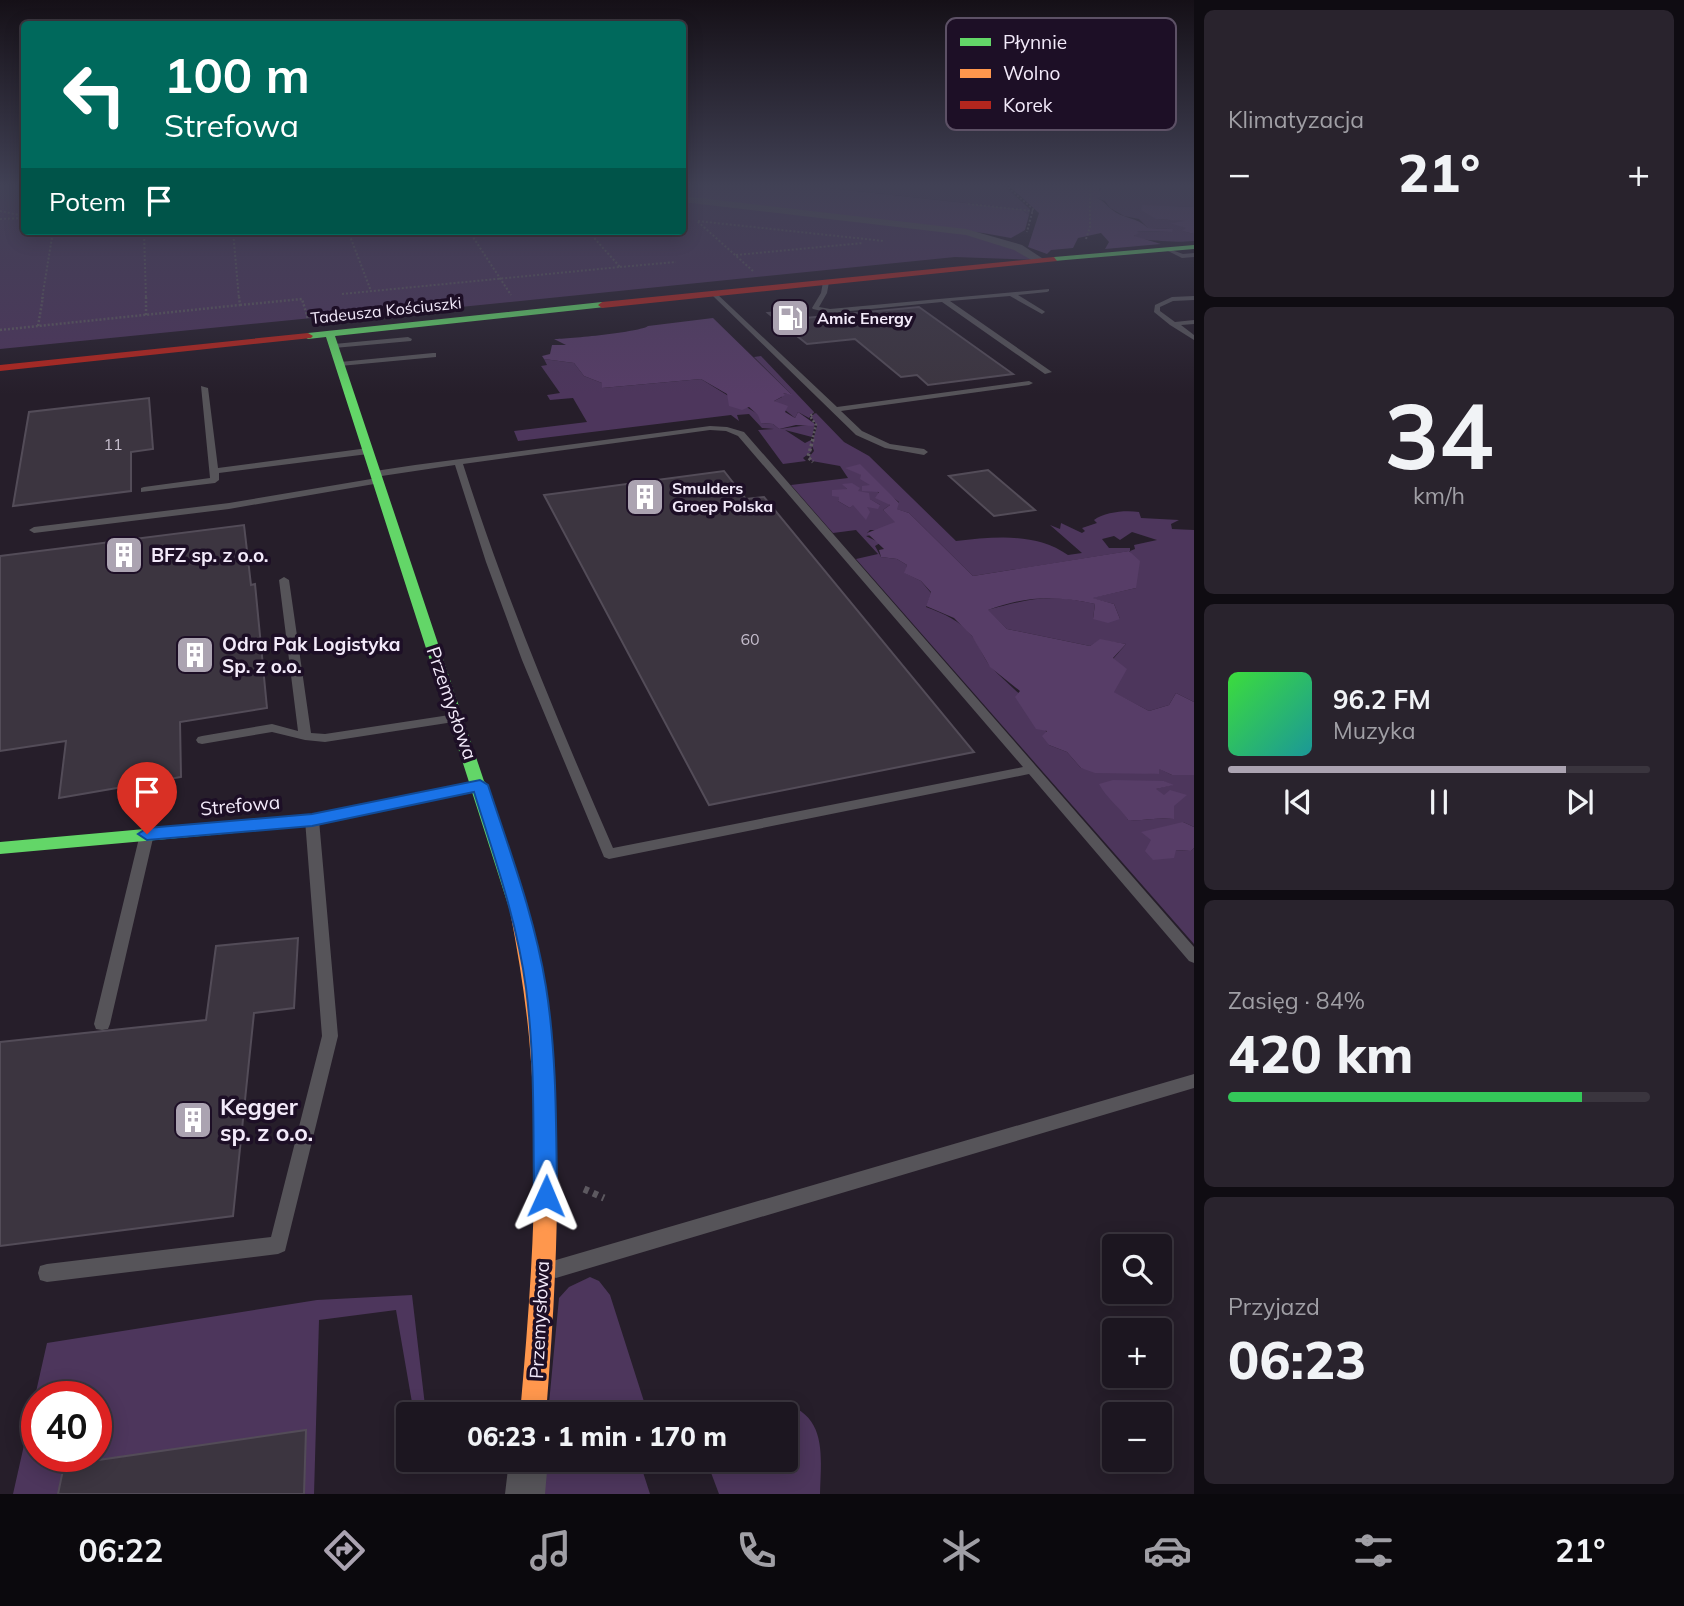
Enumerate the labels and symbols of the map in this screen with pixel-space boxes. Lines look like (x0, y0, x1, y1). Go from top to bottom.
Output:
legend (946, 18, 1176, 130)
text: Płynnie (1003, 30, 1067, 54)
text: Wolno (1003, 61, 1060, 85)
text: Korek (1003, 93, 1053, 117)
street label: Tadeusza Kościuszki (310, 292, 462, 328)
fuel station icon: Amic Energy (769, 297, 811, 339)
place label: Amic Energy (817, 308, 913, 328)
house number: 11 (103, 434, 123, 454)
building icon: Smulders Groep Polska (624, 476, 666, 518)
place label: Smulders Groep Polska (672, 478, 773, 516)
building icon: BFZ sp. z o.o. (103, 534, 145, 576)
place label: BFZ sp. z o.o. (151, 543, 269, 567)
house number: 60 (740, 629, 760, 649)
place label: Odra Pak Logistyka Sp. z o.o. (222, 632, 401, 678)
building icon: Odra Pak Logistyka Sp. z o.o. (174, 634, 216, 676)
street label: Przemysłowa (421, 643, 483, 763)
pin (117, 762, 177, 834)
street label: Strefowa (199, 790, 281, 820)
place label: Kegger sp. z o.o. (220, 1092, 313, 1147)
building icon: Kegger sp. z o.o. (172, 1099, 214, 1141)
position arrow (509, 1159, 583, 1233)
street label: Przemysłowa (524, 1260, 554, 1380)
speed limit sign: 40 (21, 1381, 112, 1472)

